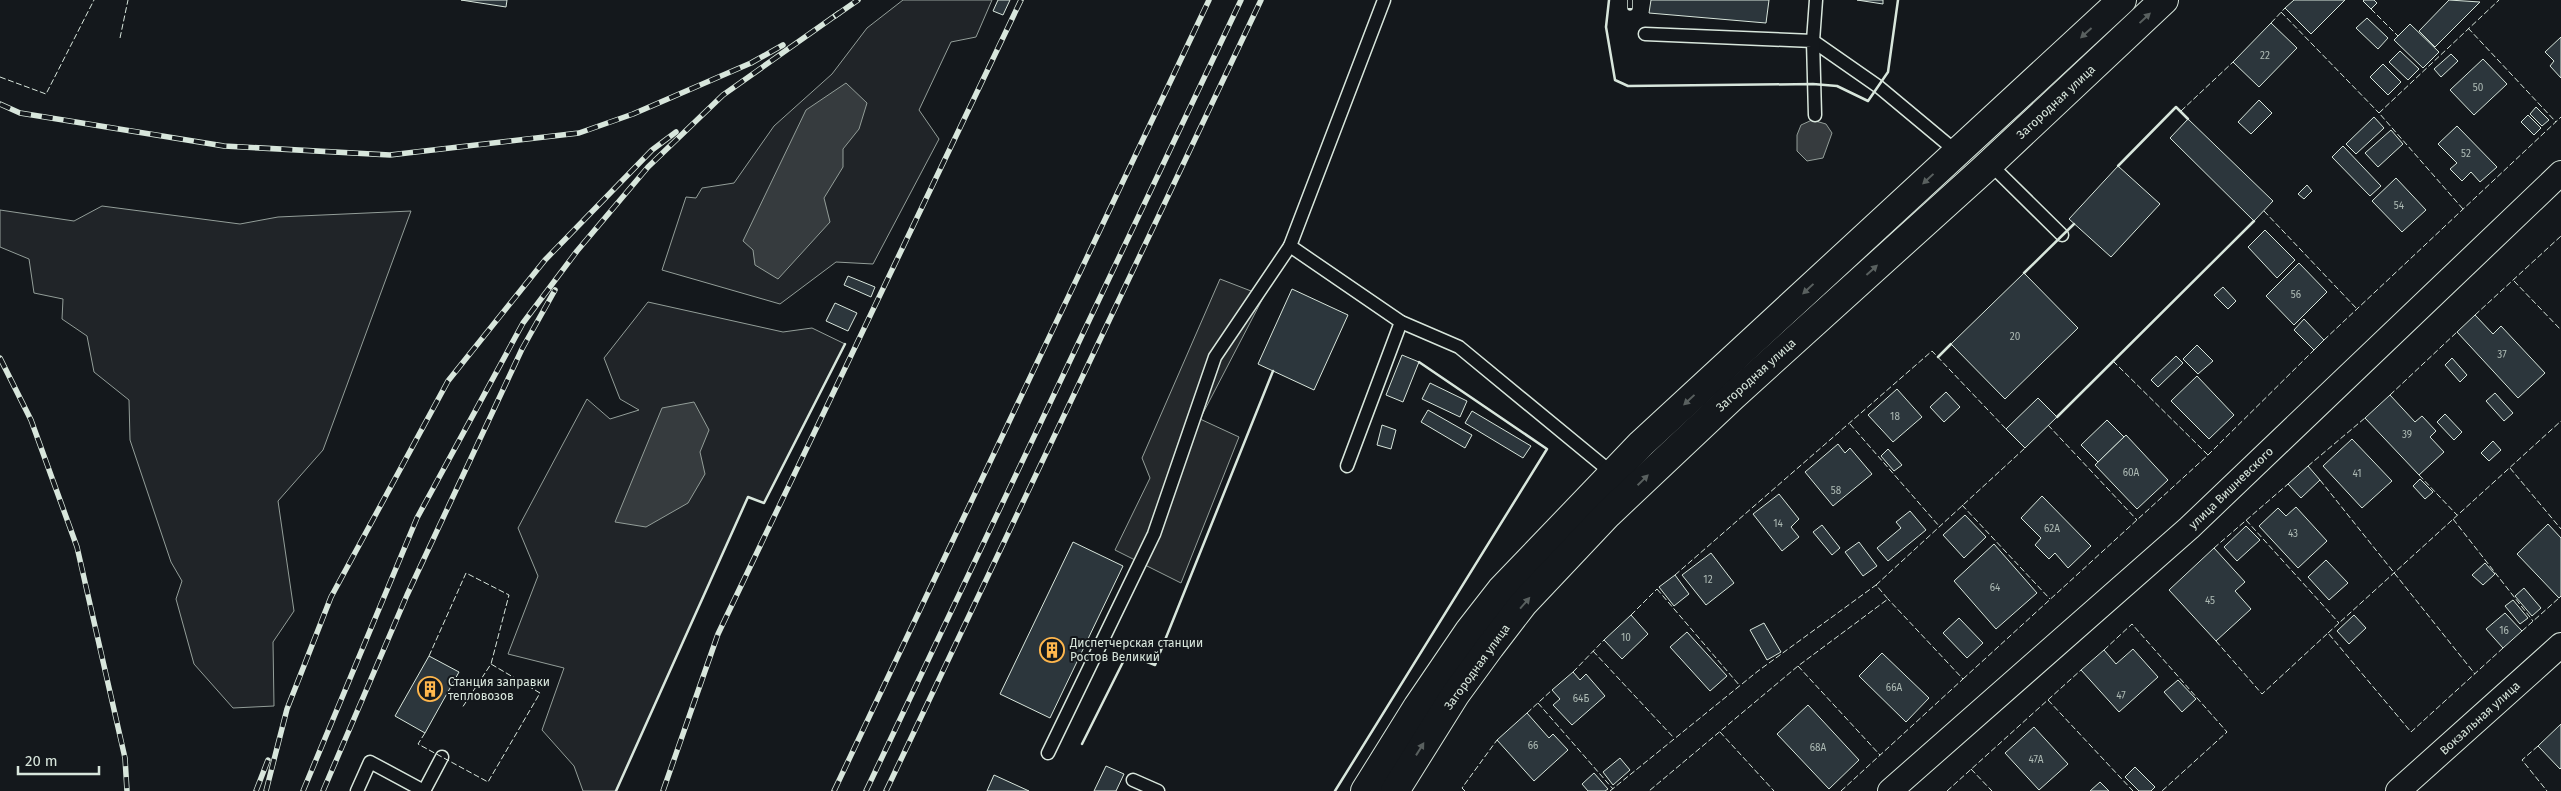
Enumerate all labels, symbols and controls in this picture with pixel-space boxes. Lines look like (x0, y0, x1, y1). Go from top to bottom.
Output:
one-way arrow (2139, 12, 2151, 24)
one-way arrow (2080, 27, 2092, 39)
house number: 22 (2260, 50, 2270, 62)
street label: Загородная улица (2014, 62, 2098, 142)
house number: 50 (2473, 82, 2484, 94)
house number: 52 (2461, 148, 2471, 160)
one-way arrow (1922, 173, 1934, 185)
house number: 54 (2394, 200, 2405, 212)
one-way arrow (1865, 264, 1877, 276)
one-way arrow (1803, 283, 1815, 295)
house number: 56 (2291, 289, 2301, 301)
house number: 20 (2010, 331, 2021, 343)
street label: Загородная улица (1713, 336, 1799, 414)
house number: 37 (2497, 349, 2507, 361)
one-way arrow (1684, 394, 1696, 406)
house number: 18 (1890, 411, 1900, 423)
house number: 39 (2402, 429, 2412, 441)
street label: улица Вишневского (2186, 444, 2276, 532)
house number: 60А (2123, 467, 2140, 479)
house number: 41 (2352, 468, 2362, 480)
one-way arrow (1637, 474, 1649, 486)
house number: 58 (1831, 485, 1842, 497)
house number: 14 (1773, 518, 1784, 530)
house number: 62А (2044, 523, 2060, 535)
house number: 43 (2288, 528, 2298, 540)
house number: 12 (1703, 574, 1713, 586)
house number: 64 (1990, 582, 2001, 594)
house number: 45 (2205, 595, 2215, 607)
one-way arrow (1519, 596, 1530, 609)
street label: Загородная улица (1441, 622, 1513, 712)
house number: 16 (2499, 625, 2509, 637)
house number: 10 (1621, 632, 1631, 644)
place label: Диспетчерская станции Ростов Великий (1069, 636, 1203, 664)
building icon: Диспетчерская станции Ростов Великий (1039, 637, 1065, 663)
place label: Станция заправки тепловозов (448, 675, 550, 703)
building icon: Станция заправки тепловозов (417, 676, 443, 702)
street label: Вокзальная улица (2437, 678, 2523, 758)
house number: 66А (1886, 682, 1902, 694)
house number: 47 (2116, 690, 2126, 702)
house number: 64Б (1573, 693, 1589, 705)
house number: 66 (1528, 740, 1538, 752)
house number: 68А (1810, 742, 1827, 754)
one-way arrow (1415, 743, 1425, 756)
scale bar (18, 744, 99, 776)
text: 20 m (25, 752, 58, 770)
house number: 47А (2029, 754, 2044, 766)

